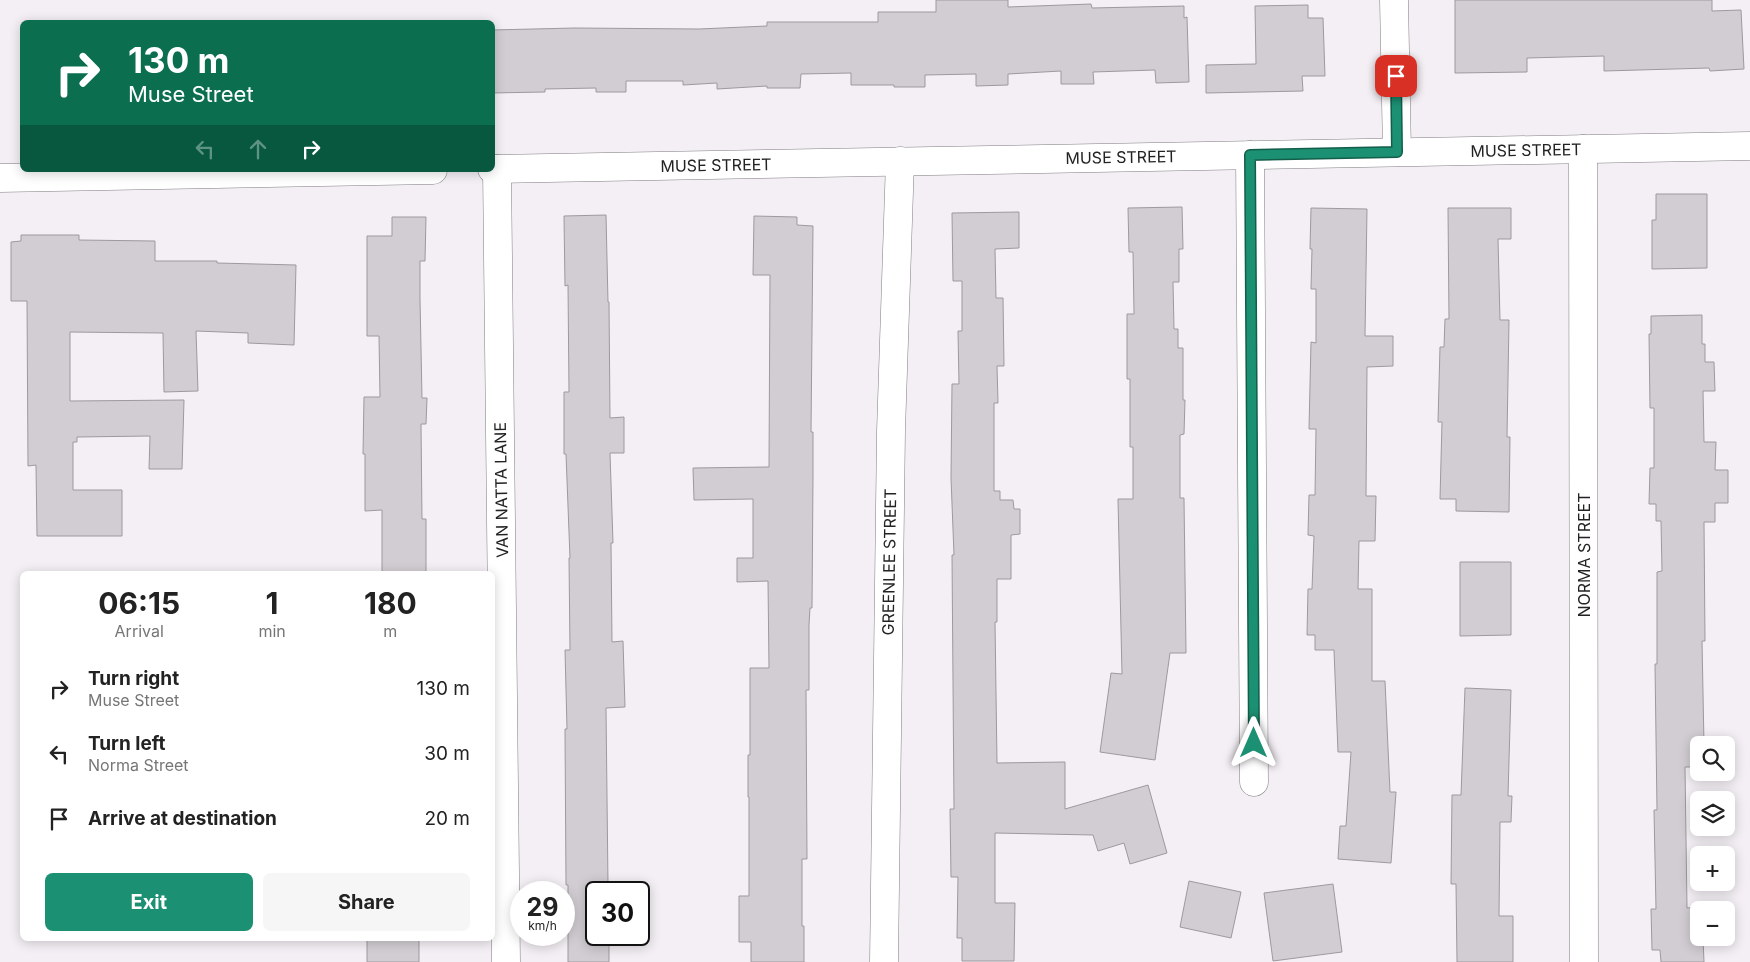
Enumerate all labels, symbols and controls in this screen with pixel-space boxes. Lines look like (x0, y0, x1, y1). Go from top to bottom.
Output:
text: 130 m (128, 39, 230, 81)
icon: right (45, 40, 110, 105)
pin (1375, 55, 1417, 97)
icon: arrive (1382, 62, 1410, 90)
text: Muse Street (128, 81, 254, 107)
icon: left (191, 135, 219, 163)
icon: ahead (244, 135, 272, 163)
icon: right (297, 135, 325, 163)
street label: MUSE STREET (1470, 139, 1582, 161)
street label: MUSE STREET (1065, 146, 1177, 168)
street label: MUSE STREET (660, 154, 772, 176)
street label: VAN NATTA LANE (490, 422, 512, 558)
street label: GREENLEE STREET (878, 488, 900, 636)
street label: NORMA STREET (1574, 492, 1594, 618)
text: 06:15 (98, 585, 180, 621)
text: 1 (266, 585, 279, 621)
text: 180 (364, 585, 417, 621)
text: Arrival (115, 621, 164, 641)
text: min (258, 621, 286, 641)
text: m (383, 621, 397, 641)
text: Turn right (88, 667, 179, 690)
icon: right (45, 675, 73, 703)
text: 130 m (417, 677, 470, 700)
text: Muse Street (88, 690, 179, 710)
position arrow (1227, 716, 1279, 768)
text: Turn left (88, 732, 166, 755)
map controls (1690, 736, 1735, 946)
button: search (1690, 736, 1735, 781)
icon: left (45, 740, 73, 768)
text: 30 m (424, 742, 470, 765)
text: Norma Street (88, 755, 189, 775)
button: layers (1690, 791, 1735, 836)
icon: arrive (45, 805, 73, 833)
text: Arrive at destination (88, 807, 277, 830)
text: 20 m (424, 807, 470, 830)
button: + (1690, 846, 1735, 891)
button: Exit (45, 873, 253, 931)
button: Share (263, 873, 470, 931)
speed limit sign: 30 (585, 881, 650, 946)
text: 29 (527, 892, 558, 922)
button: − (1690, 901, 1735, 946)
text: km/h (528, 918, 557, 933)

